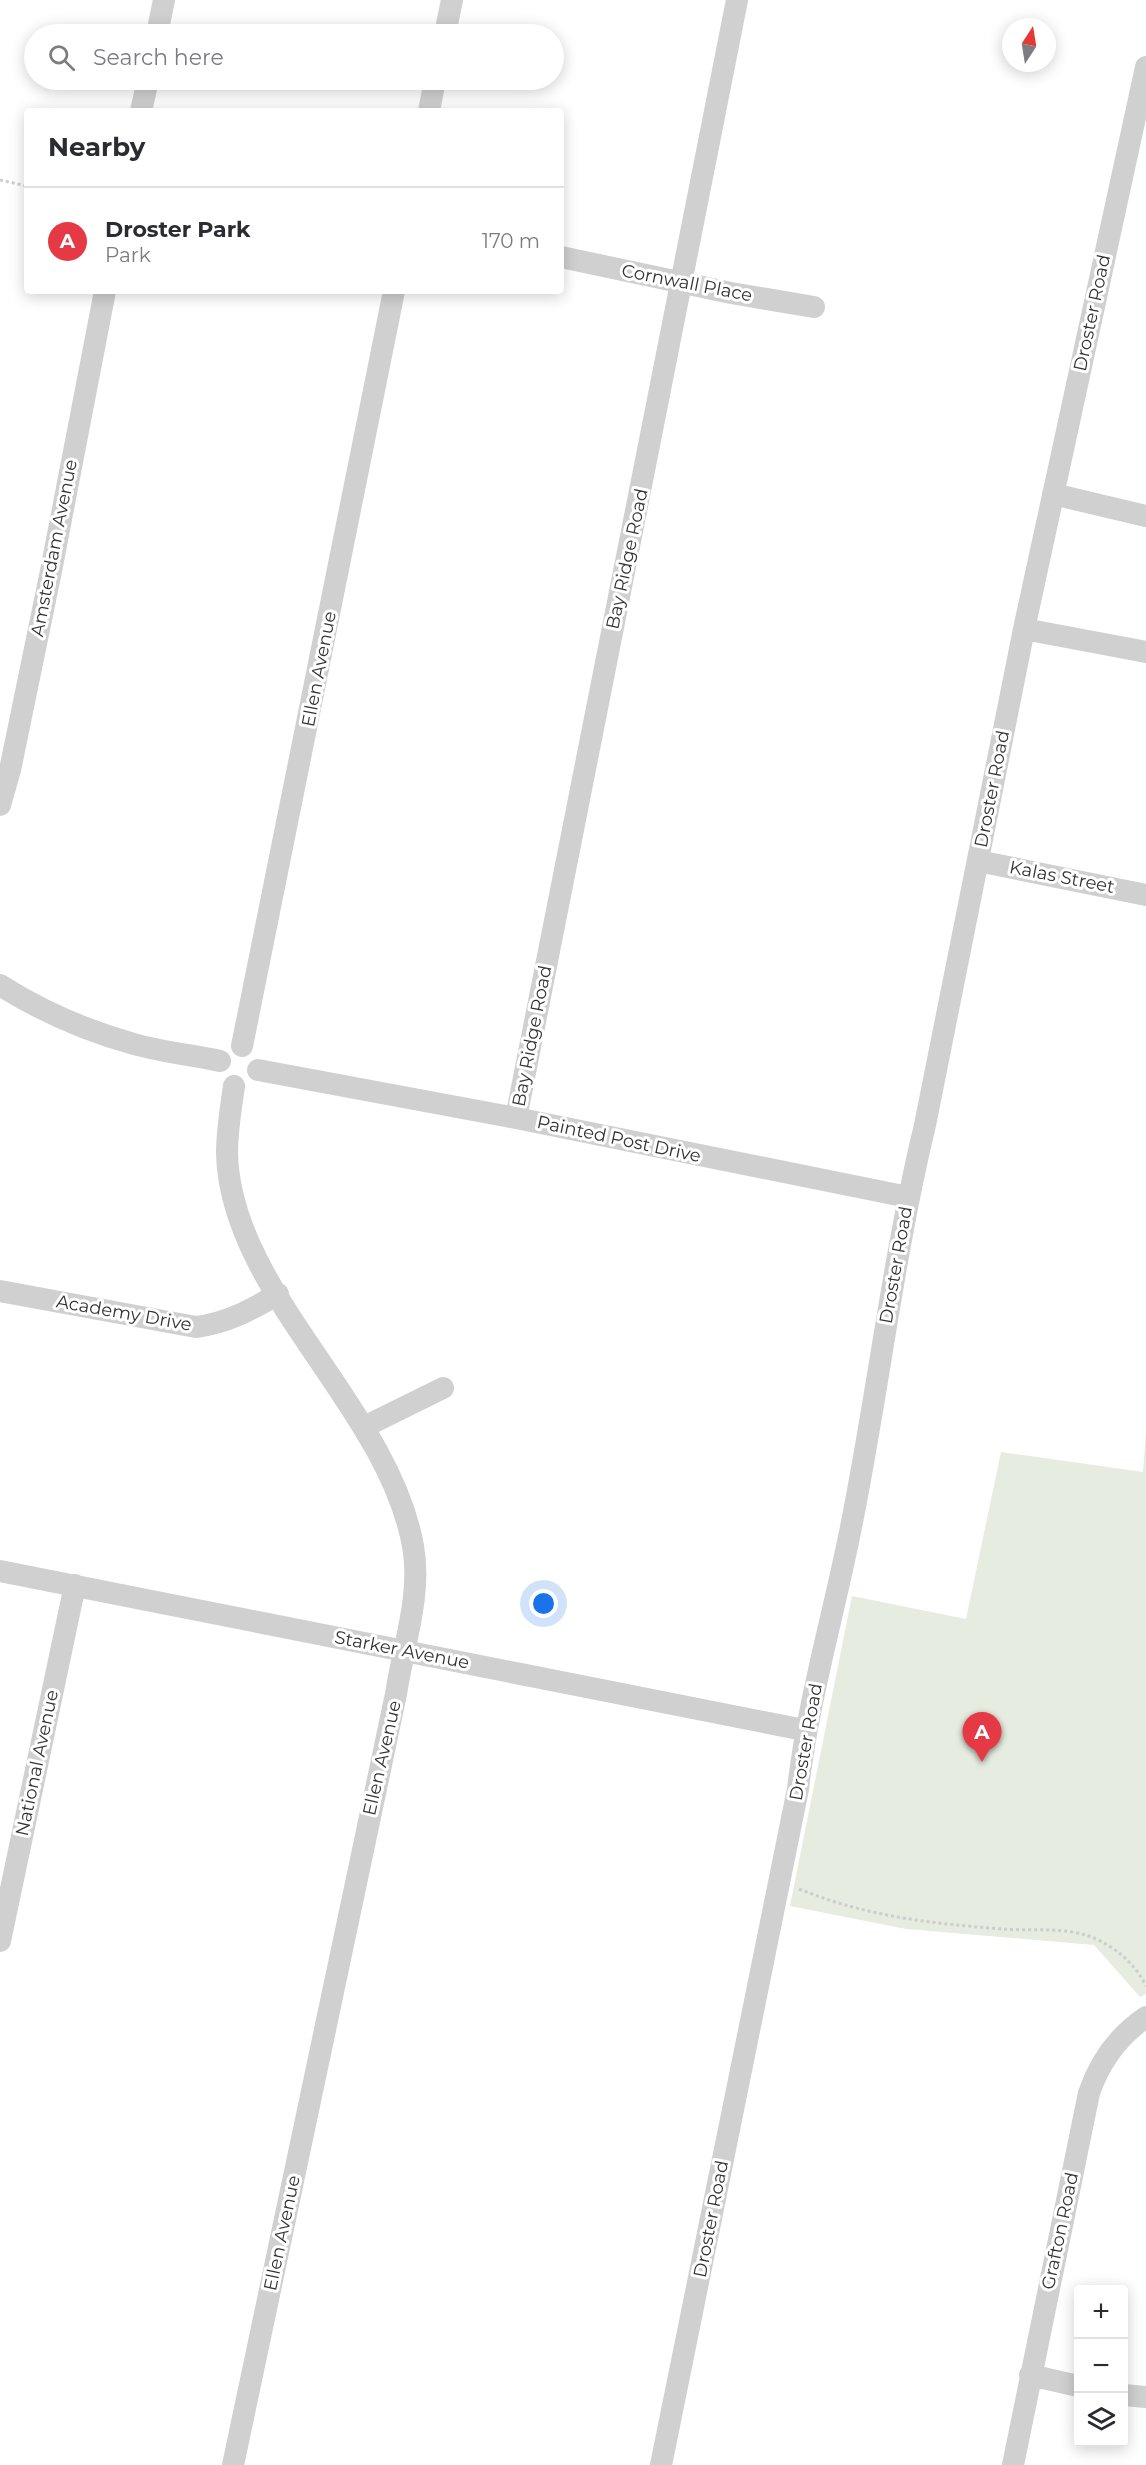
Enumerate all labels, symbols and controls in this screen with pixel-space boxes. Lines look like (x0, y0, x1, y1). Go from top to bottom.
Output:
north arrow (1002, 18, 1056, 72)
search box (24, 24, 564, 90)
icon: search (45, 41, 78, 74)
text: Search here (93, 44, 224, 71)
text: Nearby (48, 131, 145, 163)
text: Droster Park (105, 216, 251, 243)
text: A (60, 229, 75, 253)
text: 170 m (482, 229, 540, 253)
text: Park (105, 243, 151, 267)
street label: Droster Road (1069, 253, 1115, 373)
street label: Cornwall Place (620, 260, 754, 306)
street label: Amsterdam Avenue (26, 457, 82, 639)
street label: Bay Ridge Road (601, 487, 653, 631)
street label: Ellen Avenue (297, 609, 341, 729)
street label: Droster Road (970, 729, 1014, 849)
street label: Kalas Street (1008, 856, 1116, 898)
street label: Bay Ridge Road (508, 964, 556, 1108)
street label: Painted Post Drive (535, 1111, 703, 1167)
street label: Droster Road (875, 1205, 917, 1325)
street label: Academy Drive (55, 1290, 194, 1336)
your location (529, 1589, 558, 1618)
street label: Starker Avenue (333, 1626, 471, 1674)
street label: Droster Road (785, 1682, 827, 1802)
street label: National Avenue (11, 1688, 63, 1838)
street label: Ellen Avenue (358, 1698, 406, 1818)
pin: A (962, 1712, 1002, 1762)
street label: Droster Road (689, 2159, 733, 2279)
street label: Grafton Road (1037, 2170, 1083, 2292)
street label: Ellen Avenue (259, 2173, 305, 2293)
map controls (1074, 2285, 1128, 2447)
button: + (1074, 2285, 1128, 2339)
button: − (1074, 2339, 1128, 2393)
button: layers (1074, 2393, 1128, 2447)

